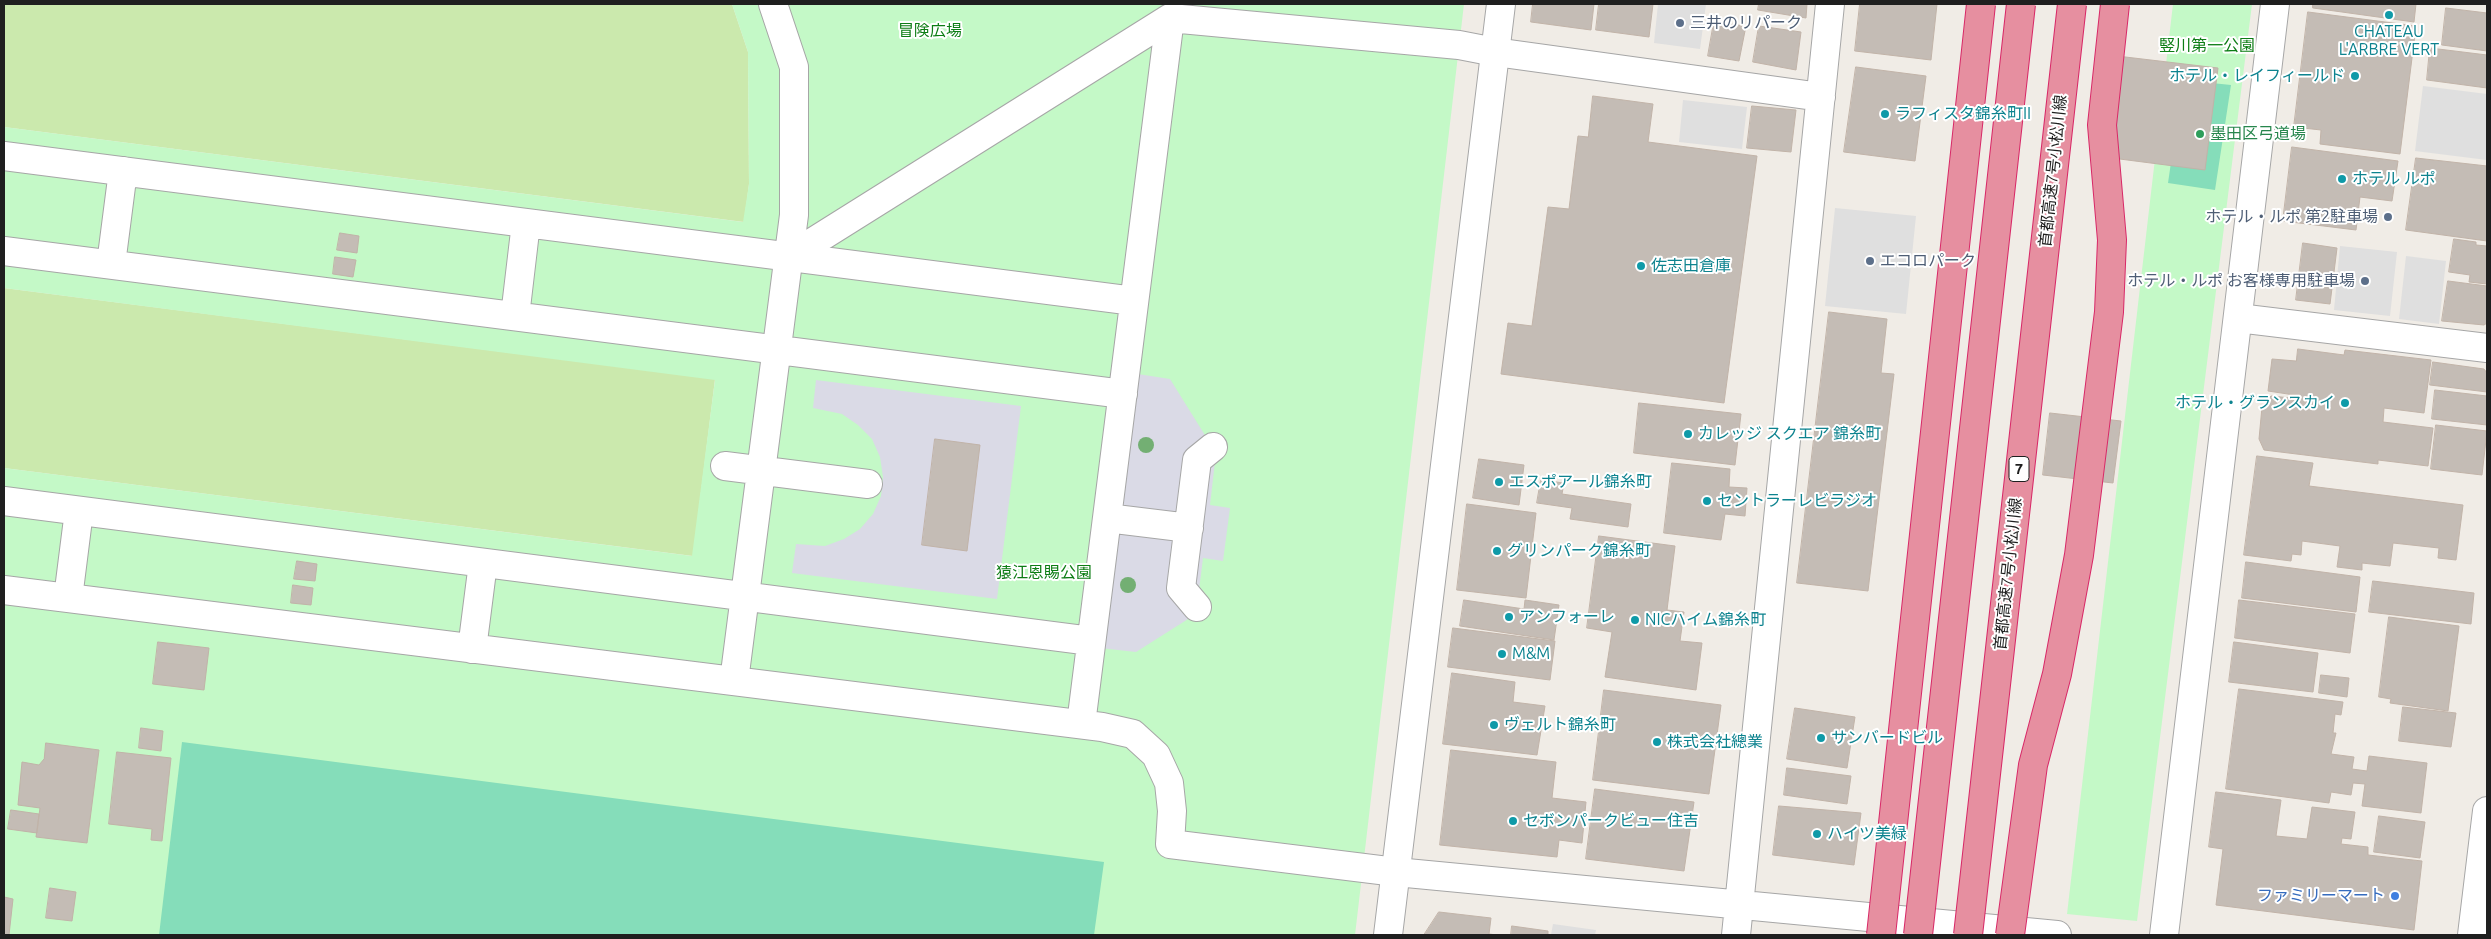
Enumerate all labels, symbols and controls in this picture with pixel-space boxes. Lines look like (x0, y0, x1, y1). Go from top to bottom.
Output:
marker: CHATEAU L'ARBRE VERT (2383, 9, 2395, 21)
place label: 三井のリパーク (1690, 13, 1802, 33)
marker: 三井のリパーク (1674, 17, 1686, 29)
park label: 冒険広場 (898, 21, 962, 41)
place label: CHATEAU L'ARBRE VERT (2339, 22, 2439, 60)
park label: 竪川第一公園 (2159, 36, 2255, 56)
place label: ホテル・レイフィールド (2169, 66, 2345, 86)
marker: ホテル・レイフィールド (2349, 70, 2361, 82)
street label: 首都高速7号小松川線 (2035, 94, 2071, 248)
place label: ラフィスタ錦糸町II (1895, 104, 2031, 124)
marker: ラフィスタ錦糸町II (1879, 108, 1891, 120)
place label: 墨田区弓道場 (2210, 124, 2306, 144)
marker: 墨田区弓道場 (2194, 128, 2206, 140)
place label: ホテル ルポ (2352, 169, 2436, 189)
marker: ホテル ルポ (2336, 173, 2348, 185)
place label: ホテル・ルポ 第2駐車場 (2205, 207, 2378, 227)
marker: ホテル・ルポ 第2駐車場 (2382, 211, 2394, 223)
place label: エコロパーク (1880, 251, 1976, 271)
marker: エコロパーク (1864, 255, 1876, 267)
place label: 佐志田倉庫 (1651, 256, 1731, 276)
marker: 佐志田倉庫 (1635, 260, 1647, 272)
place label: ホテル・ルポ お客様専用駐車場 (2127, 271, 2355, 291)
marker: ホテル・ルポ お客様専用駐車場 (2359, 275, 2371, 287)
place label: ホテル・グランスカイ (2175, 393, 2335, 413)
marker: ホテル・グランスカイ (2339, 397, 2351, 409)
place label: カレッジ スクエア 錦糸町 (1698, 424, 1881, 444)
marker: カレッジ スクエア 錦糸町 (1682, 428, 1694, 440)
road number: 7 (2009, 456, 2029, 482)
place label: エスポアール錦糸町 (1509, 472, 1652, 492)
marker: エスポアール錦糸町 (1493, 476, 1505, 488)
place label: セントラーレビラジオ (1717, 491, 1877, 511)
marker: セントラーレビラジオ (1701, 495, 1713, 507)
street label: 首都高速7号小松川線 (1990, 497, 2026, 651)
place label: グリンパーク錦糸町 (1507, 541, 1651, 561)
marker: グリンパーク錦糸町 (1491, 545, 1503, 557)
park label: 猿江恩賜公園 (996, 563, 1092, 583)
place label: アンフォーレ (1519, 607, 1615, 627)
place label: NICハイム錦糸町 (1645, 610, 1766, 630)
marker: アンフォーレ (1503, 611, 1515, 623)
marker: NICハイム錦糸町 (1629, 614, 1641, 626)
place label: M&M (1512, 644, 1550, 664)
marker: M&M (1496, 648, 1508, 660)
place label: ヴェルト錦糸町 (1504, 715, 1616, 735)
marker: ヴェルト錦糸町 (1488, 719, 1500, 731)
place label: サンバードビル (1831, 728, 1943, 748)
place label: 株式会社總業 (1667, 732, 1763, 752)
marker: サンバードビル (1815, 732, 1827, 744)
marker: 株式会社總業 (1651, 736, 1663, 748)
place label: セボンパークビュー住吉 (1523, 811, 1699, 831)
marker: セボンパークビュー住吉 (1507, 815, 1519, 827)
place label: ハイツ美緑 (1827, 824, 1907, 844)
marker: ハイツ美緑 (1811, 828, 1823, 840)
place label: ファミリーマート (2257, 886, 2385, 906)
marker: ファミリーマート (2389, 890, 2401, 902)

